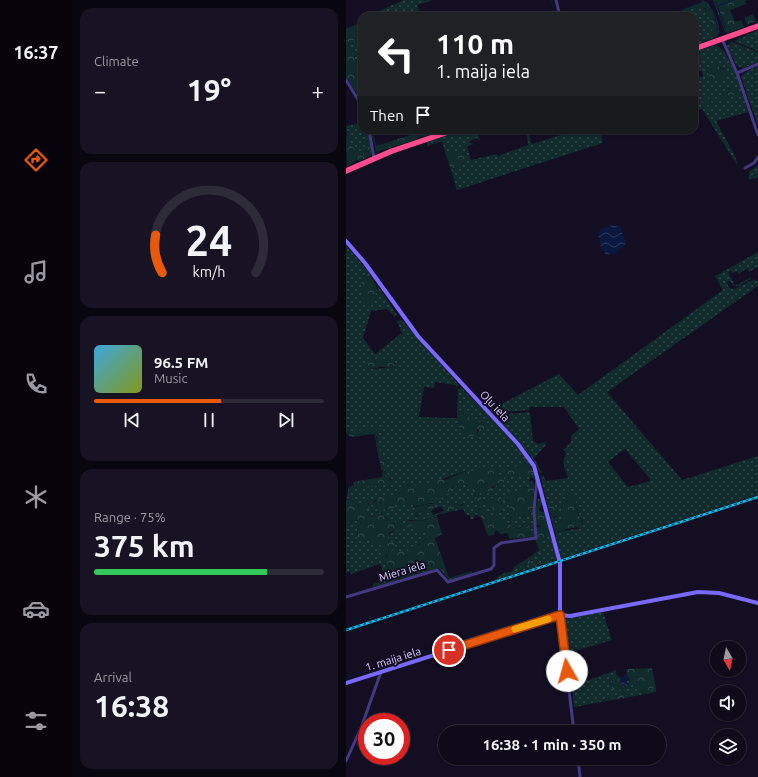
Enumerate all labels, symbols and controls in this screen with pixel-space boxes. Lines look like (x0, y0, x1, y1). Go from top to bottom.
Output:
icon: left (370, 28, 422, 80)
text: 110 m (436, 28, 514, 59)
text: 16:37 (13, 42, 59, 62)
text: Climate (94, 54, 139, 68)
text: 1. maija iela (436, 61, 530, 81)
text: 19° (187, 73, 231, 107)
text: − (94, 78, 106, 103)
text: + (312, 78, 324, 103)
icon: arrive (412, 104, 434, 126)
text: Then (370, 107, 404, 124)
icon: directions (22, 146, 50, 174)
text: 24 (186, 216, 232, 263)
icon: music (22, 258, 50, 286)
text: km/h (193, 263, 225, 279)
text: 96.5 FM (154, 354, 208, 371)
icon: phone (22, 370, 50, 398)
text: Music (154, 371, 188, 385)
street label: Oļu iela (478, 388, 512, 424)
icon: previous (121, 409, 143, 431)
icon: pause (198, 409, 220, 431)
icon: next (275, 409, 297, 431)
icon: climate (22, 483, 50, 511)
text: Range · 75% (94, 510, 166, 524)
text: 375 km (94, 529, 195, 563)
street label: Miera iela (377, 558, 427, 584)
icon: car (22, 595, 50, 623)
pin (432, 633, 466, 667)
icon: arrive (438, 639, 460, 661)
north arrow (710, 641, 746, 677)
map controls (710, 641, 746, 765)
street label: 1. maija iela (364, 645, 422, 673)
position arrow (546, 650, 588, 692)
text: Arrival (94, 670, 132, 684)
button: sound (710, 685, 746, 721)
text: 16:38 (94, 689, 169, 723)
icon: filters (22, 707, 50, 735)
speed limit sign: 30 (358, 713, 410, 765)
button: layers (710, 729, 746, 765)
text: 16:38 · 1 min · 350 m (483, 736, 621, 753)

